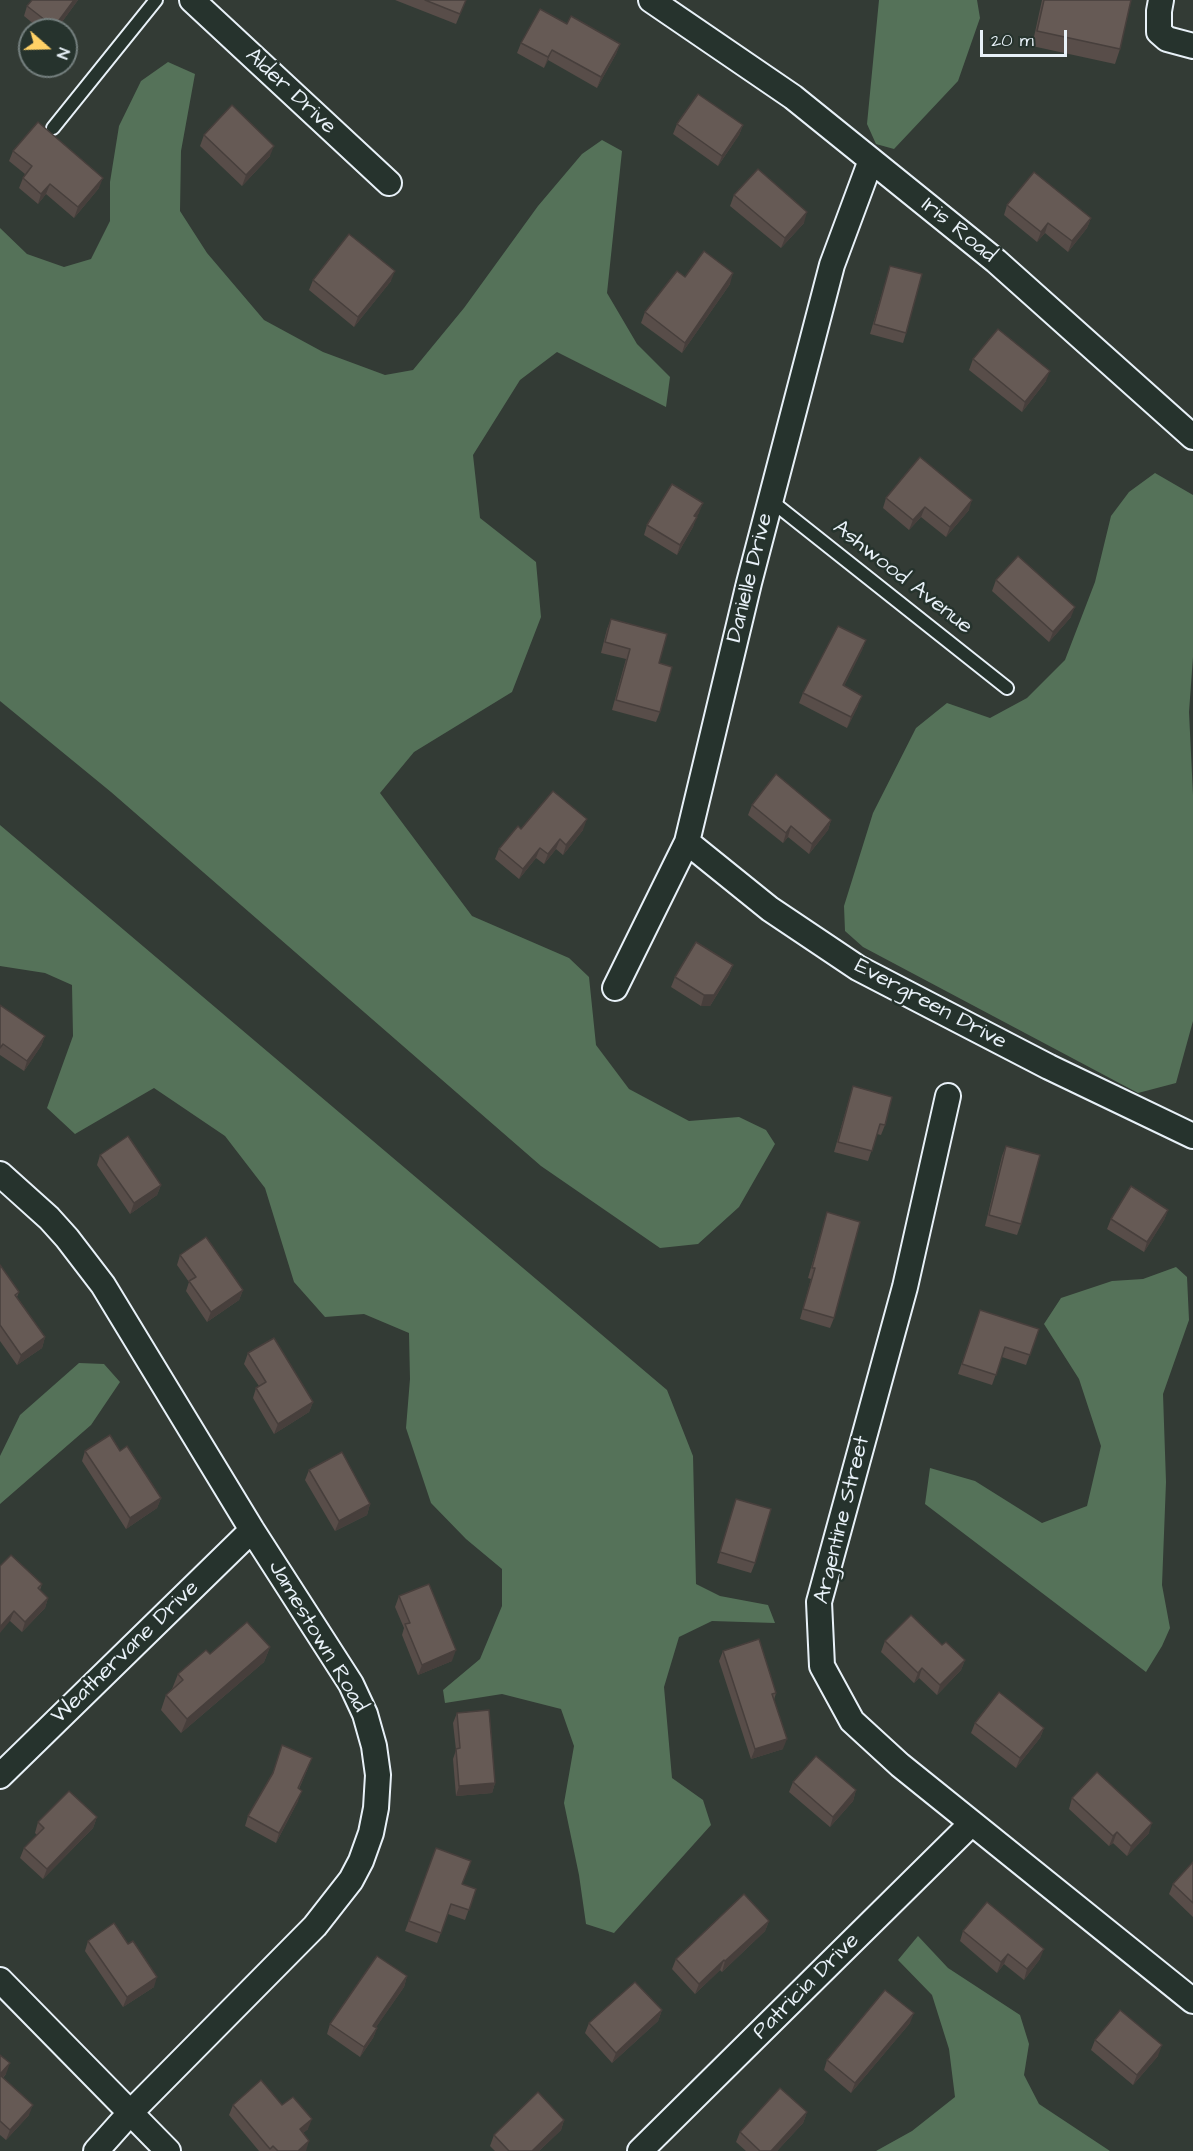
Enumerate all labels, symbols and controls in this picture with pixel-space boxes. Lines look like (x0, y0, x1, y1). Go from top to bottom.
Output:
north arrow (18, 18, 78, 78)
scale bar (983, 18, 1070, 56)
text: 20 m (991, 28, 1034, 53)
street label: Alder Drive (239, 43, 341, 141)
text: N (51, 45, 75, 62)
street label: Iris Road (915, 193, 1001, 269)
street label: Danielle Drive (722, 511, 780, 645)
street label: Ashwood Avenue (827, 515, 977, 641)
street label: Evergreen Drive (849, 954, 1011, 1056)
street label: Argentine Street (809, 1433, 877, 1607)
street label: Jamestown Road (261, 1556, 373, 1718)
street label: Weathervane Drive (47, 1576, 205, 1730)
street label: Patricia Drive (748, 1928, 866, 2046)

